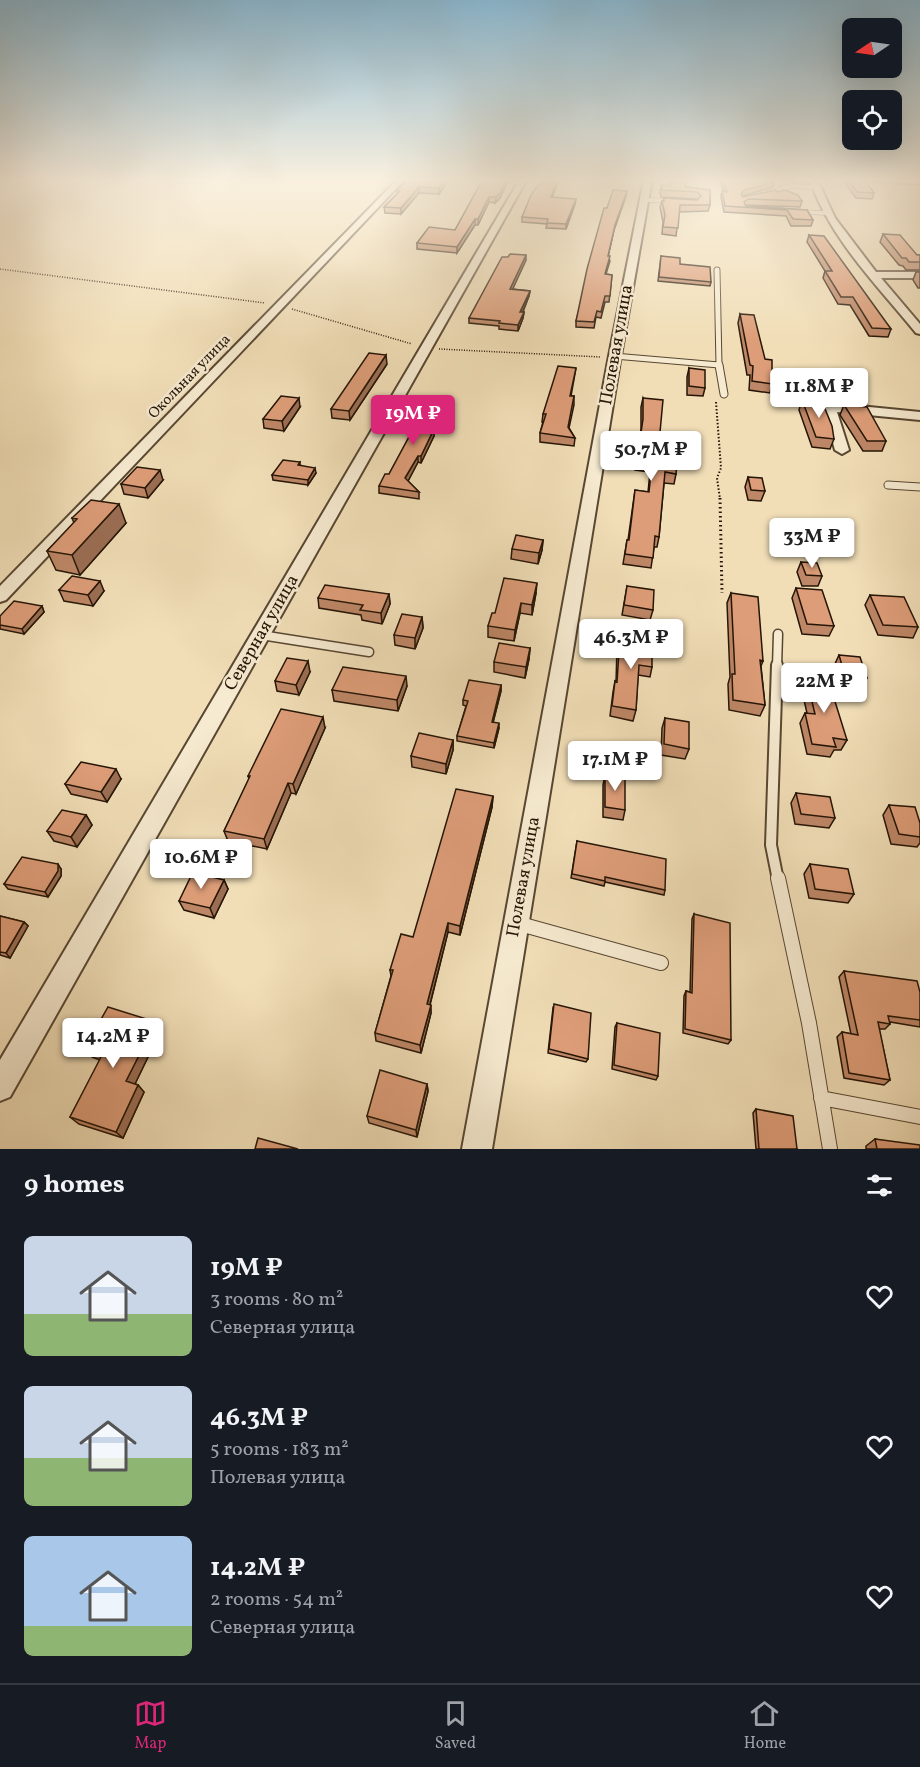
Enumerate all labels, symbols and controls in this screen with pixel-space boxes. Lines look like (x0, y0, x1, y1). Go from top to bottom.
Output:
north arrow (842, 18, 902, 78)
map controls (842, 18, 902, 150)
button: locate (842, 90, 902, 150)
street label: Полевая улица (594, 283, 640, 407)
street label: Окольная улица (144, 330, 236, 424)
pin: 11.8M ₽ (764, 368, 874, 419)
text: 11.8M ₽ (784, 373, 854, 401)
pin: 19M ₽ (371, 395, 455, 446)
text: 19M ₽ (385, 400, 441, 428)
pin: 50.7M ₽ (596, 431, 706, 482)
text: 50.7M ₽ (614, 436, 688, 464)
pin: 33M ₽ (770, 518, 854, 569)
text: 33M ₽ (783, 523, 841, 551)
street label: Северная улица (218, 570, 306, 696)
pin: 46.3M ₽ (576, 619, 686, 670)
text: 46.3M ₽ (593, 624, 669, 652)
pin: 22M ₽ (782, 663, 866, 714)
text: 22M ₽ (795, 668, 853, 696)
pin: 17.1M ₽ (560, 741, 670, 792)
text: 17.1M ₽ (582, 746, 648, 774)
street label: Полевая улица (501, 815, 547, 939)
pin: 10.6M ₽ (146, 839, 256, 890)
text: 10.6M ₽ (164, 844, 238, 872)
pin: 14.2M ₽ (58, 1018, 168, 1069)
text: 14.2M ₽ (76, 1023, 150, 1051)
text: 9 homes (24, 1167, 125, 1203)
icon: filters (863, 1169, 896, 1202)
text: 19M ₽ (210, 1250, 283, 1286)
icon: home (72, 1260, 144, 1332)
icon: heart (863, 1280, 896, 1313)
text: 3 rooms · 80 m² (210, 1286, 343, 1314)
text: Северная улица (210, 1314, 355, 1342)
text: 46.3M ₽ (210, 1400, 308, 1436)
icon: home (72, 1410, 144, 1482)
icon: heart (863, 1430, 896, 1463)
text: 5 rooms · 183 m² (210, 1436, 349, 1464)
text: Полевая улица (210, 1464, 345, 1492)
text: 14.2M ₽ (210, 1550, 305, 1586)
icon: home (72, 1560, 144, 1632)
icon: heart (863, 1580, 896, 1613)
text: 2 rooms · 54 m² (210, 1586, 343, 1614)
text: Северная улица (210, 1614, 355, 1642)
tab: Map (134, 1697, 167, 1755)
tab: Saved (435, 1697, 476, 1755)
tab: Home (744, 1697, 786, 1755)

